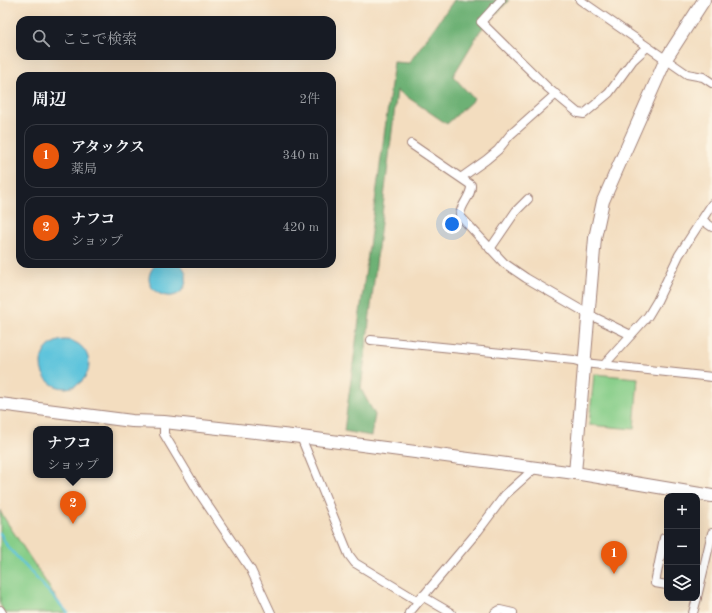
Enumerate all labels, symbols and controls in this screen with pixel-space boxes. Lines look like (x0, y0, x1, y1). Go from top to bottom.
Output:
search box (16, 16, 336, 60)
icon: search (30, 27, 52, 49)
text: ここで検索 (62, 33, 137, 48)
text: 周辺 (32, 92, 66, 109)
text: 2件 (299, 93, 320, 106)
text: アタックス (71, 141, 145, 156)
text: 1 (42, 149, 50, 162)
text: 340 m (282, 149, 319, 162)
text: 薬局 (71, 163, 97, 176)
text: ナフコ (71, 213, 115, 228)
your location (442, 214, 462, 234)
text: 2 (42, 221, 50, 234)
text: 420 m (282, 221, 319, 234)
text: ショップ (71, 235, 123, 248)
popup (33, 426, 113, 478)
text: ナフコ (47, 437, 91, 452)
text: ショップ (47, 459, 99, 472)
pin: 2 (60, 491, 86, 524)
map controls (664, 493, 700, 601)
button: + (664, 493, 700, 529)
button: − (664, 529, 700, 565)
pin: 1 (601, 541, 627, 574)
button: layers (664, 565, 700, 601)

